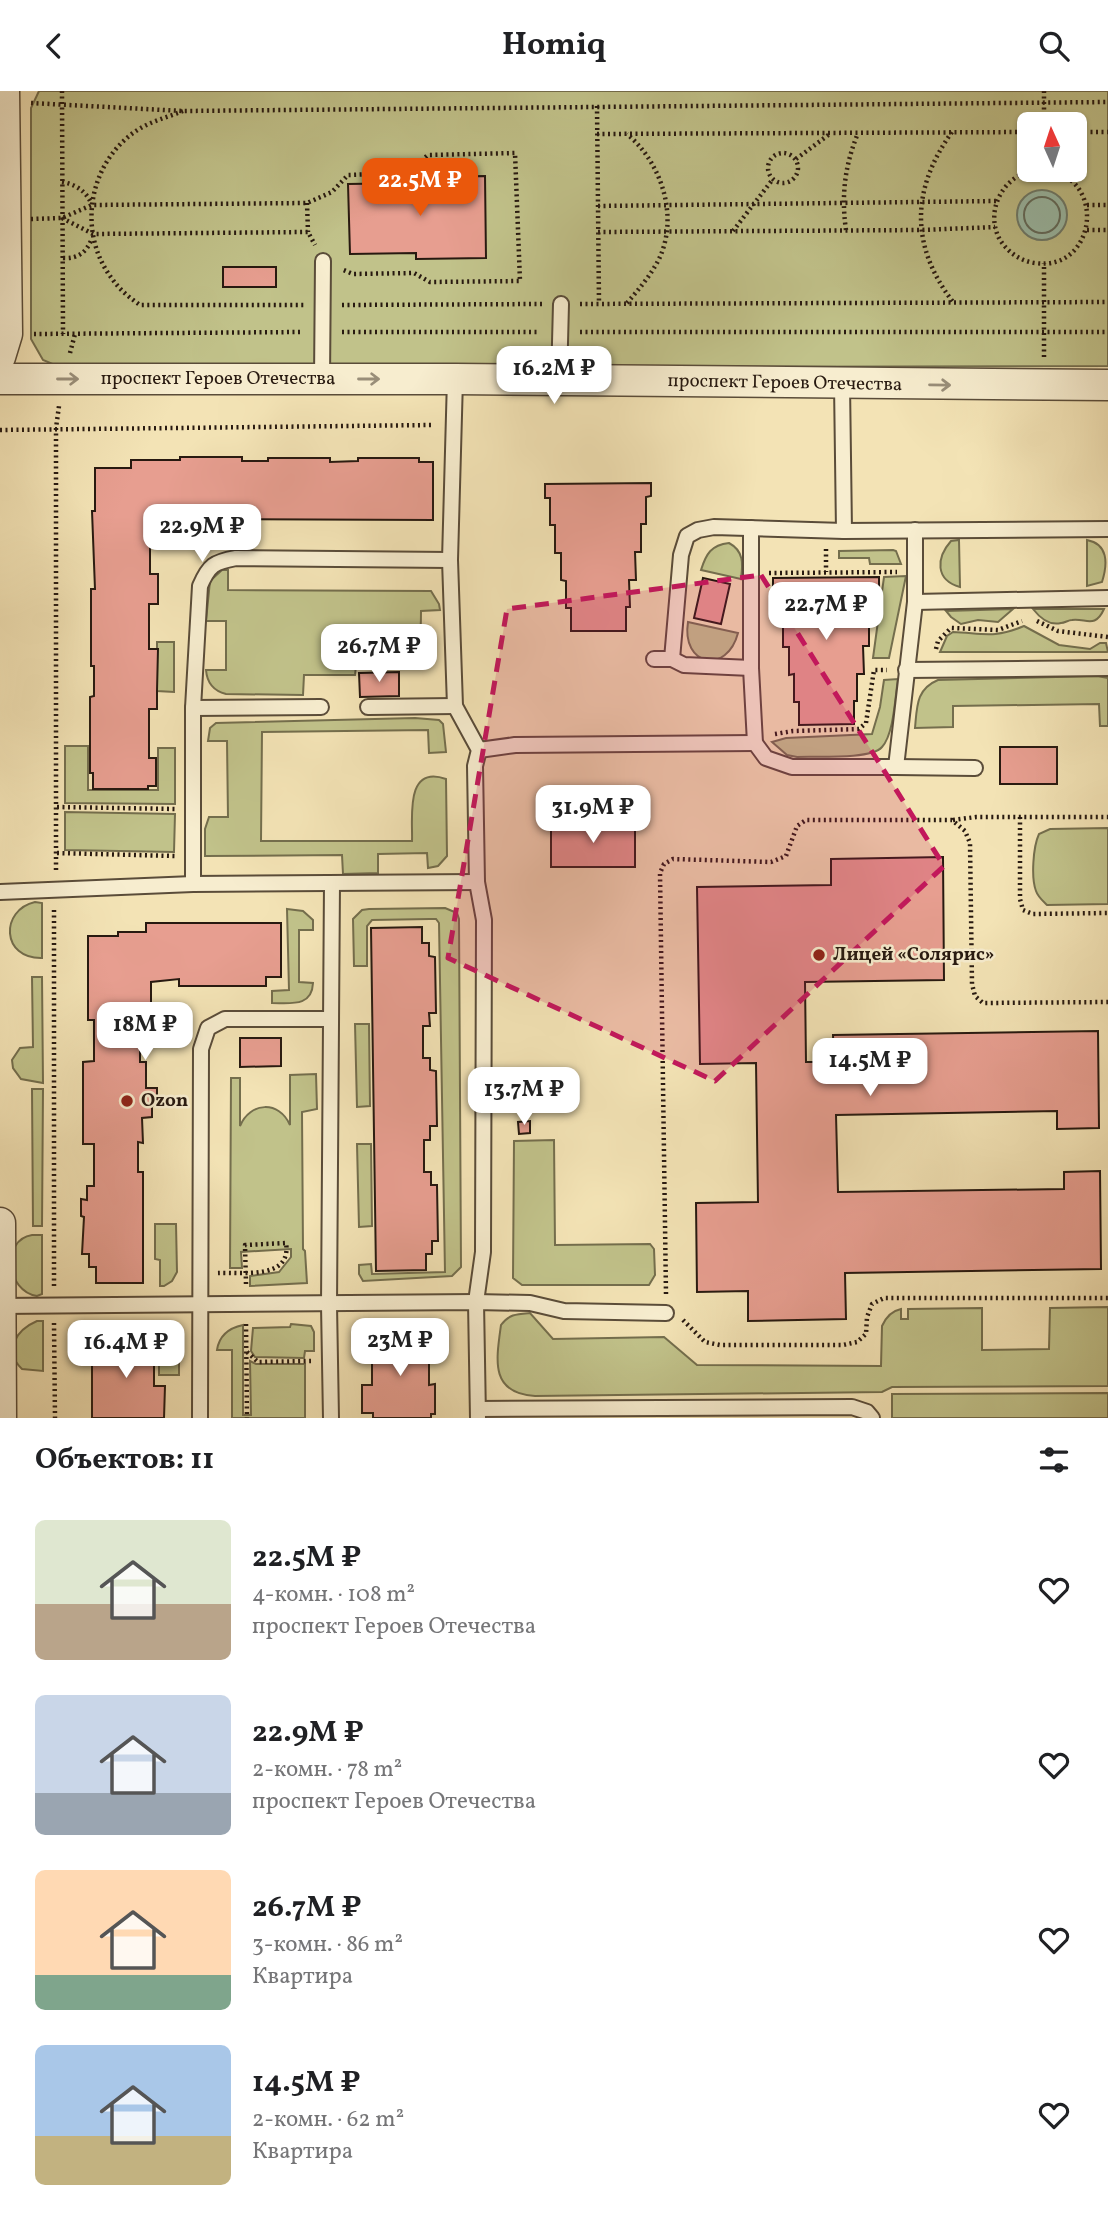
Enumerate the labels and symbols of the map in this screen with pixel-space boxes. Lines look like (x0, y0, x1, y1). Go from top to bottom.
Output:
north arrow (1017, 112, 1087, 182)
pin: 22.5M ₽ (355, 159, 485, 218)
pin: 16.2M ₽ (489, 347, 619, 406)
street label: проспект Героев Отечества (101, 366, 335, 392)
street label: проспект Героев Отечества (667, 368, 903, 398)
one-way arrow (56, 372, 79, 386)
one-way arrow (357, 372, 380, 386)
one-way arrow (928, 378, 951, 392)
pin: 22.9M ₽ (137, 505, 267, 564)
pin: 22.7M ₽ (761, 582, 891, 642)
pin: 26.7M ₽ (314, 625, 444, 684)
pin: 31.9M ₽ (528, 785, 658, 845)
place label: Лицей «Солярис» (833, 942, 995, 968)
marker: Лицей «Солярис» (811, 947, 827, 963)
pin: 18M ₽ (96, 1003, 194, 1062)
pin: 14.5M ₽ (805, 1039, 935, 1098)
pin: 13.7M ₽ (459, 1067, 589, 1127)
place label: Ozon (141, 1088, 188, 1114)
marker: Ozon (119, 1093, 135, 1109)
pin: 23M ₽ (351, 1319, 449, 1378)
pin: 16.4M ₽ (61, 1321, 191, 1380)

